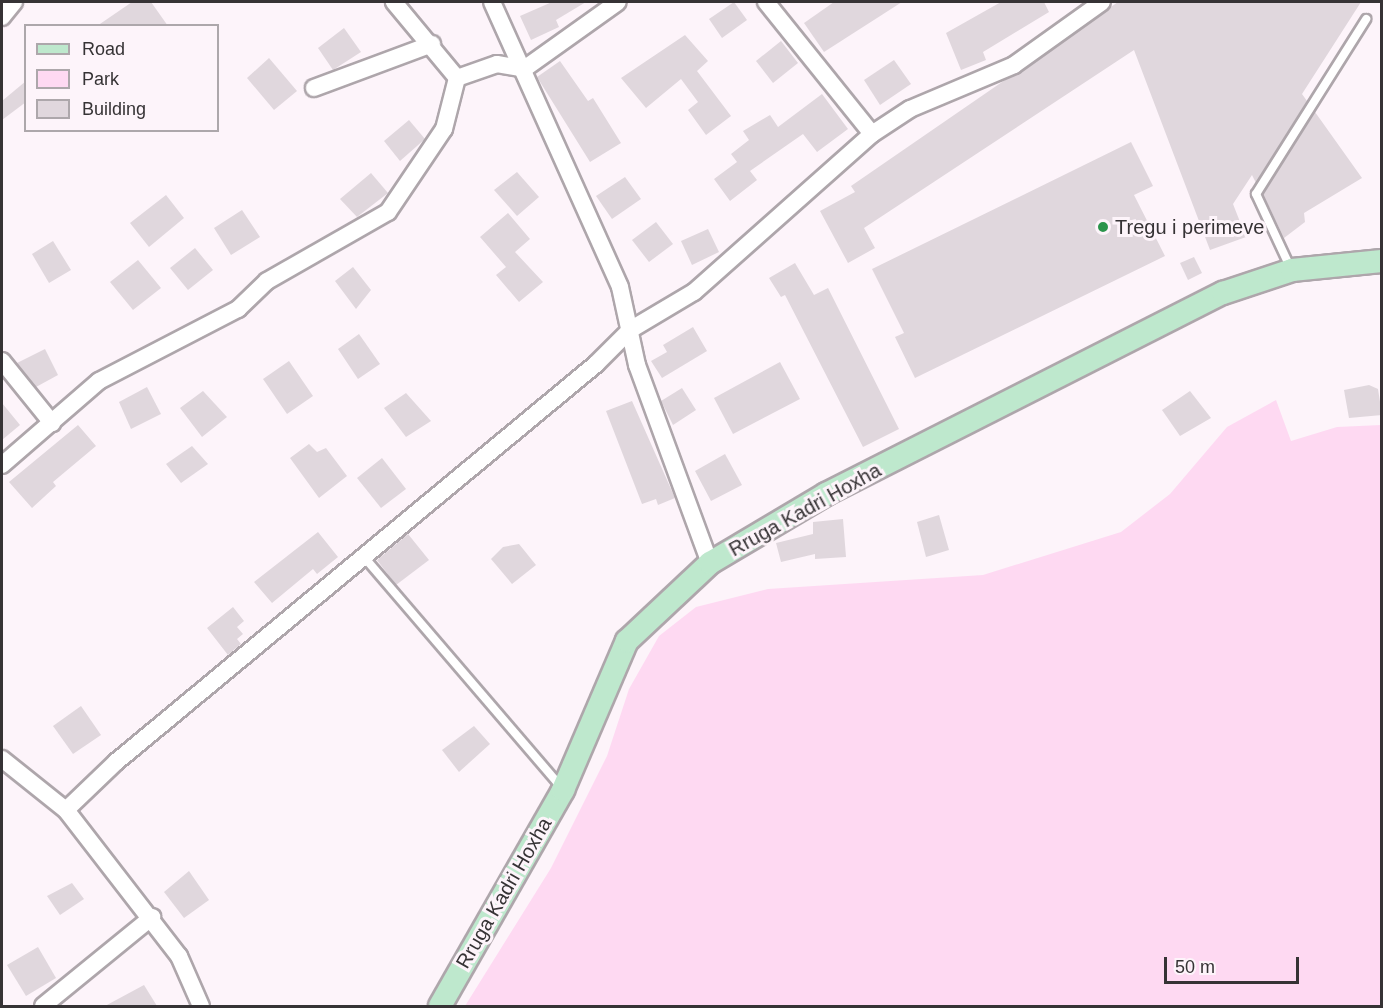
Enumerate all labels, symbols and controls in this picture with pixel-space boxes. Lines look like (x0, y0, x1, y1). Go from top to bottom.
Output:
legend (24, 24, 219, 132)
text: Road (82, 39, 125, 59)
text: Park (82, 69, 119, 89)
text: Building (82, 99, 146, 119)
place label: Tregu i perimeve (1115, 215, 1264, 239)
marker: Tregu i perimeve (1096, 220, 1110, 234)
street label: Rruga Kadri Hoxha (725, 458, 885, 562)
street label: Rruga Kadri Hoxha (451, 813, 557, 973)
scale bar (1167, 945, 1302, 983)
text: 50 m (1175, 957, 1215, 977)

